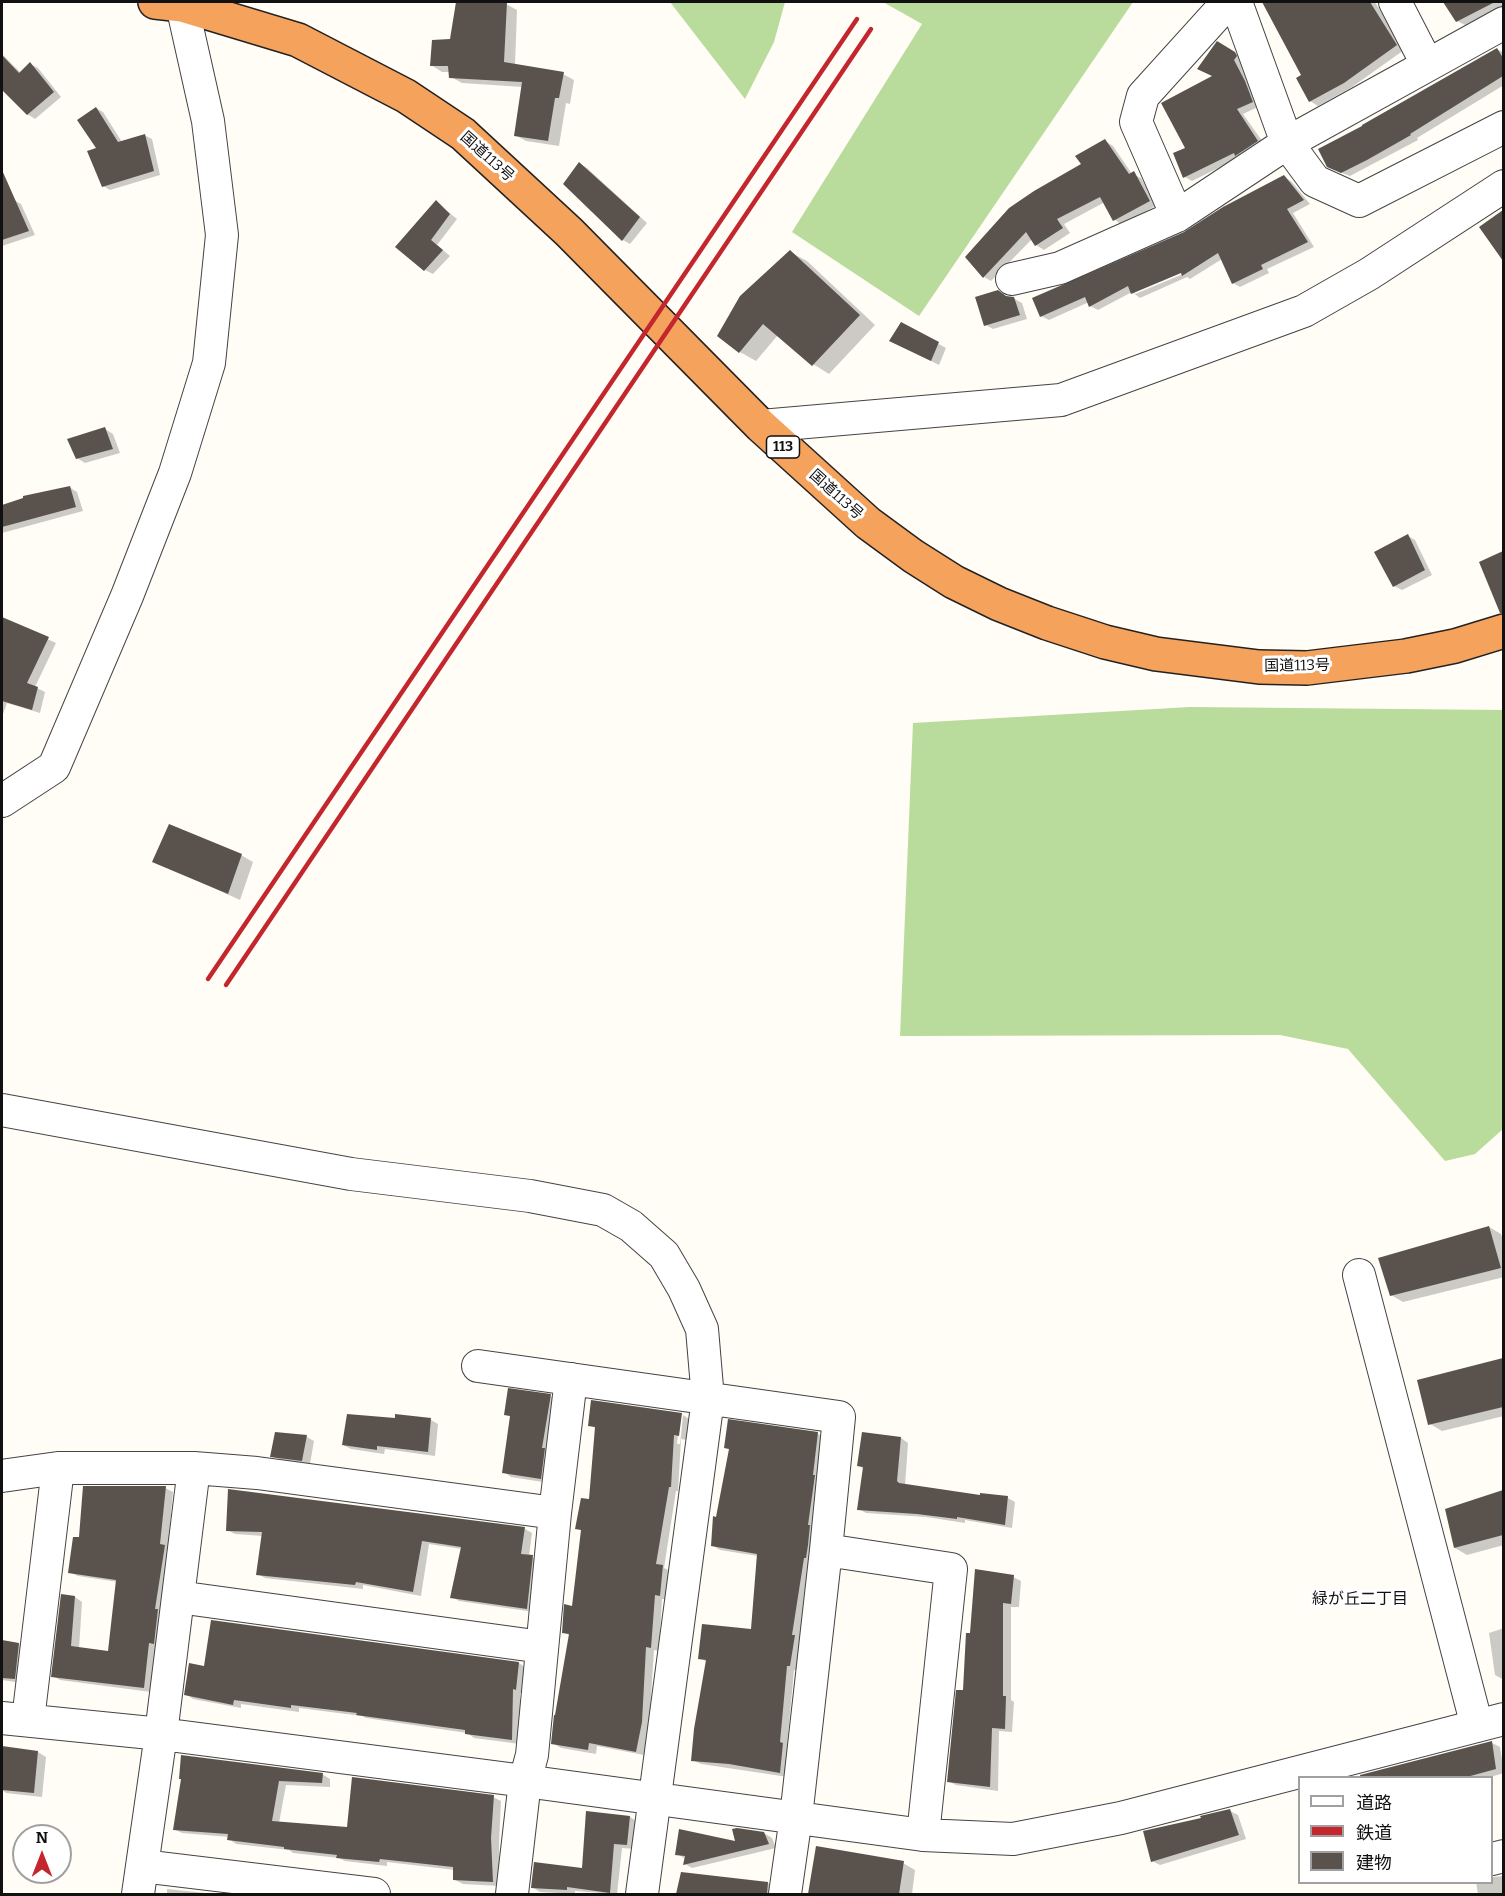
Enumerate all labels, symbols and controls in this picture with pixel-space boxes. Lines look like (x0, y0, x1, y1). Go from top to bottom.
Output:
street label: 国道113号 (457, 128, 517, 186)
road number: 113 (766, 436, 800, 458)
street label: 国道113号 (806, 466, 866, 524)
street label: 国道113号 (1264, 656, 1330, 676)
district label: 緑が丘二丁目 (1312, 1590, 1408, 1610)
legend (1298, 1776, 1493, 1884)
text: 道路 (1356, 1792, 1392, 1814)
text: 鉄道 (1356, 1822, 1392, 1844)
north arrow (12, 1824, 72, 1884)
text: N (36, 1828, 48, 1847)
text: 建物 (1356, 1852, 1392, 1874)

